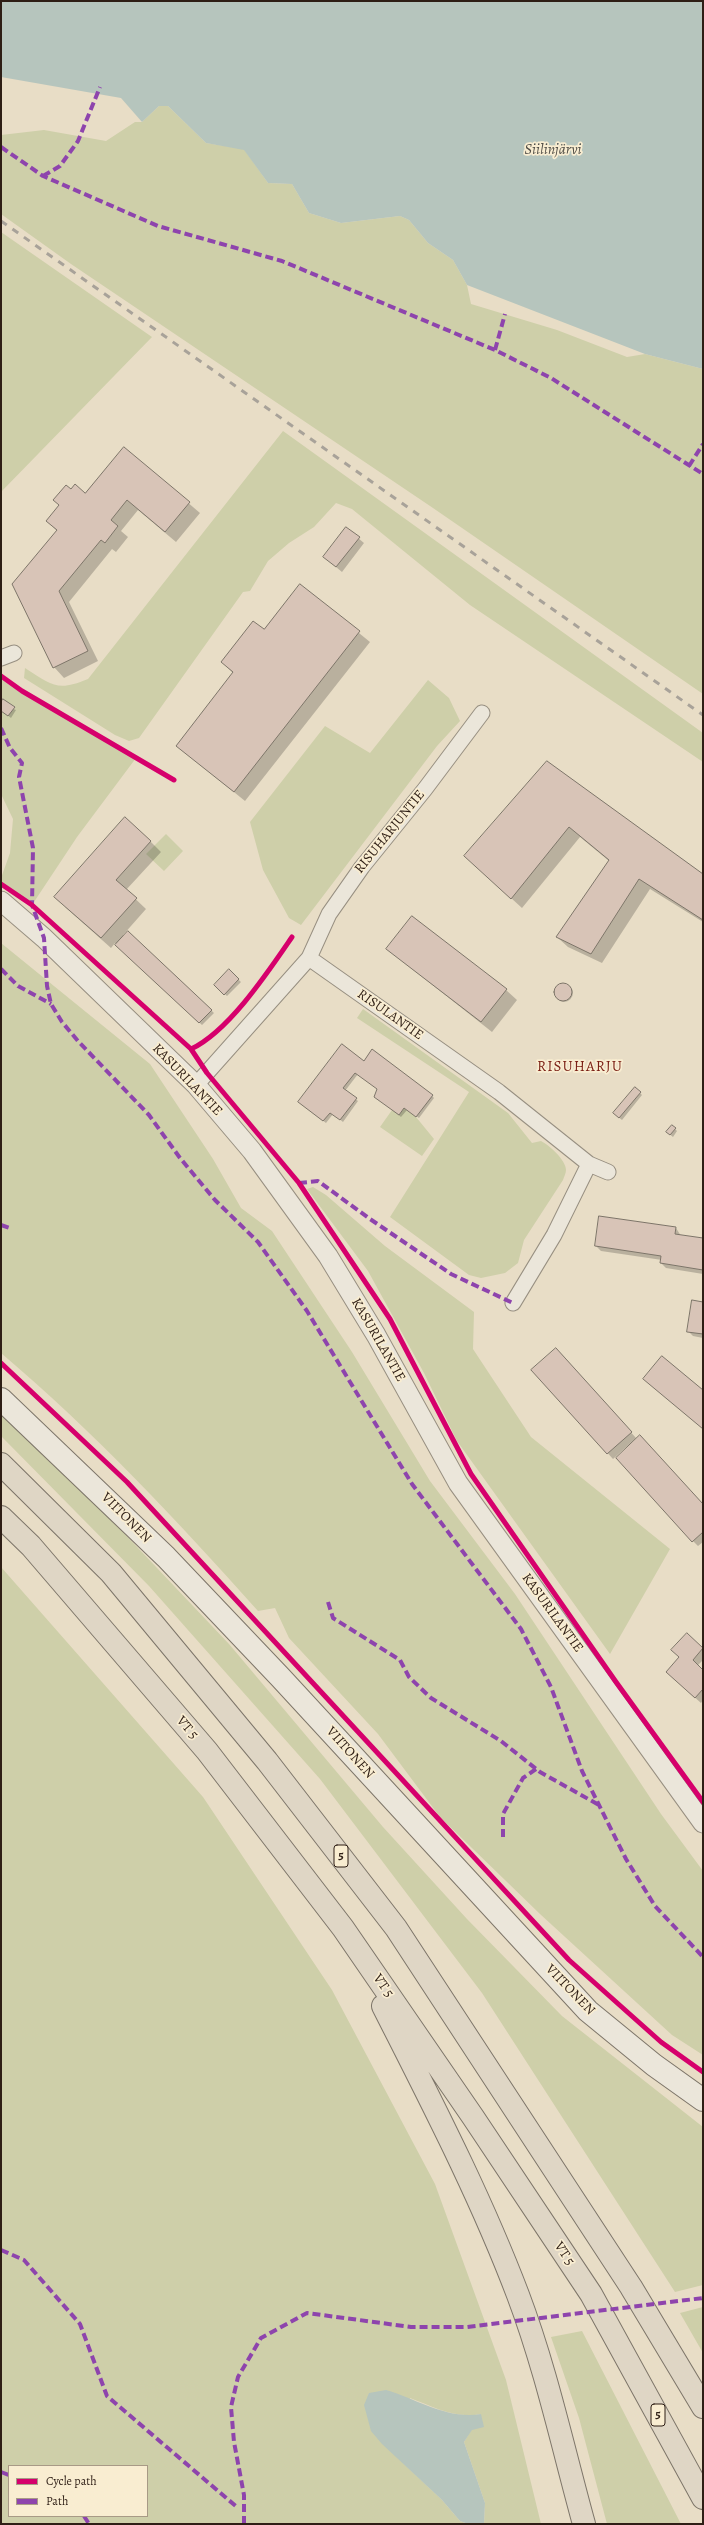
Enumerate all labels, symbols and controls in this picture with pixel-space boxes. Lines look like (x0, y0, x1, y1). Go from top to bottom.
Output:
water label: Siilinjärvi (525, 141, 581, 159)
street label: RISUHARJUNTIE (351, 787, 429, 877)
street label: RISULANTIE (354, 986, 426, 1044)
street label: KASURILANTIE (148, 1040, 226, 1120)
district label: RISUHARJU (537, 1058, 623, 1076)
street label: KASURILANTIE (347, 1295, 409, 1385)
street label: VIITONEN (97, 1489, 155, 1547)
street label: KASURILANTIE (518, 1570, 586, 1656)
street label: VT 5 (172, 1713, 202, 1743)
street label: VIITONEN (322, 1724, 378, 1782)
road number: 5 (334, 1845, 348, 1867)
street label: VIITONEN (542, 1961, 598, 2019)
street label: VT 5 (369, 1971, 397, 2001)
street label: VT 5 (550, 2239, 578, 2269)
road number: 5 (651, 2404, 665, 2426)
legend (8, 2465, 148, 2517)
text: Cycle path (46, 2473, 97, 2489)
text: Path (46, 2493, 68, 2509)

